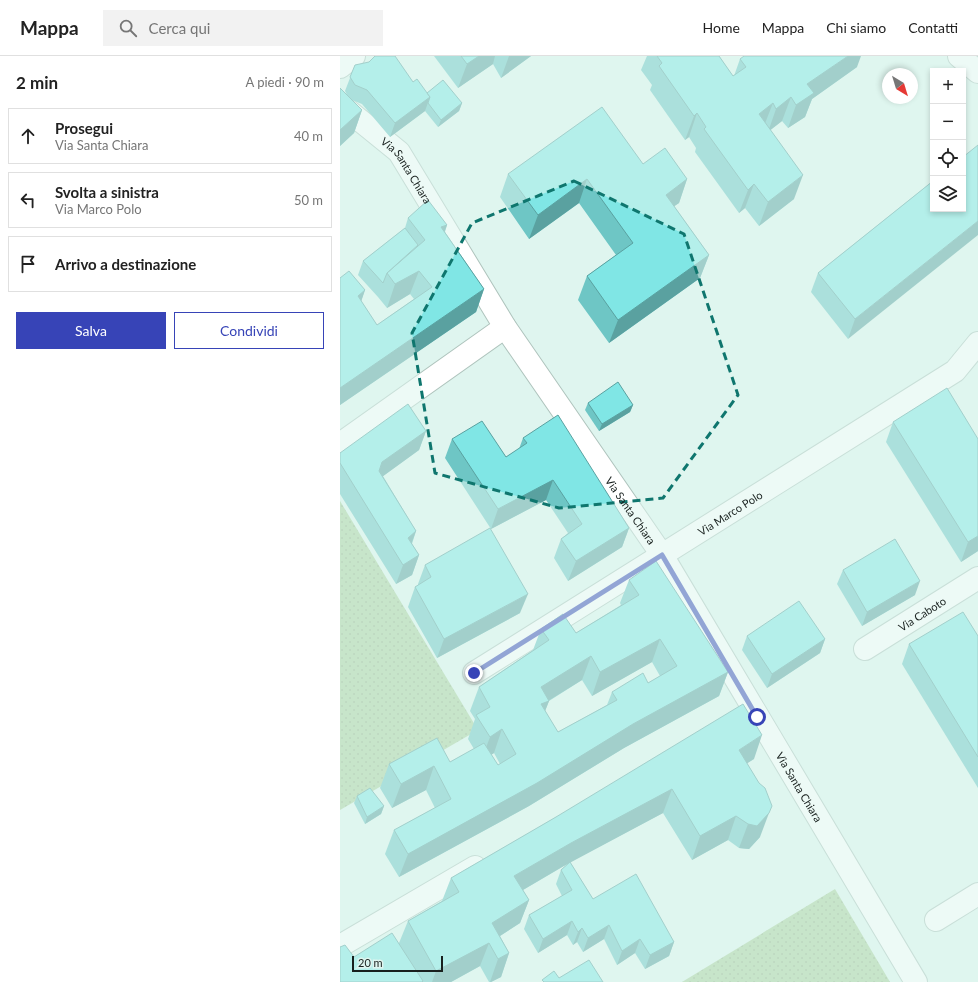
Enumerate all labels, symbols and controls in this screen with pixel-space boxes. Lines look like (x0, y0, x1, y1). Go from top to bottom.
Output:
search box (103, 10, 383, 46)
text: Mappa (20, 16, 79, 39)
icon: search (117, 17, 139, 39)
text: Cerca qui (149, 19, 210, 37)
text: Home (703, 19, 740, 36)
text: Mappa (762, 19, 804, 36)
text: Chi siamo (826, 19, 886, 36)
text: Contatti (908, 19, 958, 36)
north arrow (882, 68, 918, 104)
map controls (930, 68, 966, 212)
button: + (930, 68, 966, 104)
text: 2 min (16, 72, 58, 93)
text: A piedi · 90 m (245, 74, 324, 90)
button: − (930, 104, 966, 140)
text: Prosegui (55, 119, 113, 137)
icon: ahead (17, 125, 39, 147)
text: 40 m (294, 128, 323, 144)
street label: Via Santa Chiara (379, 134, 435, 205)
text: Via Santa Chiara (55, 137, 148, 153)
button: locate (930, 140, 966, 176)
button: layers (930, 176, 966, 212)
text: Svolta a sinistra (55, 183, 159, 201)
icon: left (17, 189, 39, 211)
text: 50 m (294, 192, 323, 208)
text: Via Marco Polo (55, 201, 142, 217)
icon: arrive (17, 253, 39, 275)
text: Arrivo a destinazione (55, 255, 196, 273)
button: Salva (16, 312, 166, 349)
button: Condividi (174, 312, 324, 349)
street label: Via Santa Chiara (603, 474, 659, 546)
street label: Via Marco Polo (695, 487, 764, 537)
street label: Via Caboto (896, 594, 948, 633)
route end (465, 664, 483, 682)
route start (748, 708, 766, 726)
street label: Via Santa Chiara (774, 749, 826, 824)
scale bar (352, 954, 443, 973)
text: 20 m (358, 956, 383, 969)

